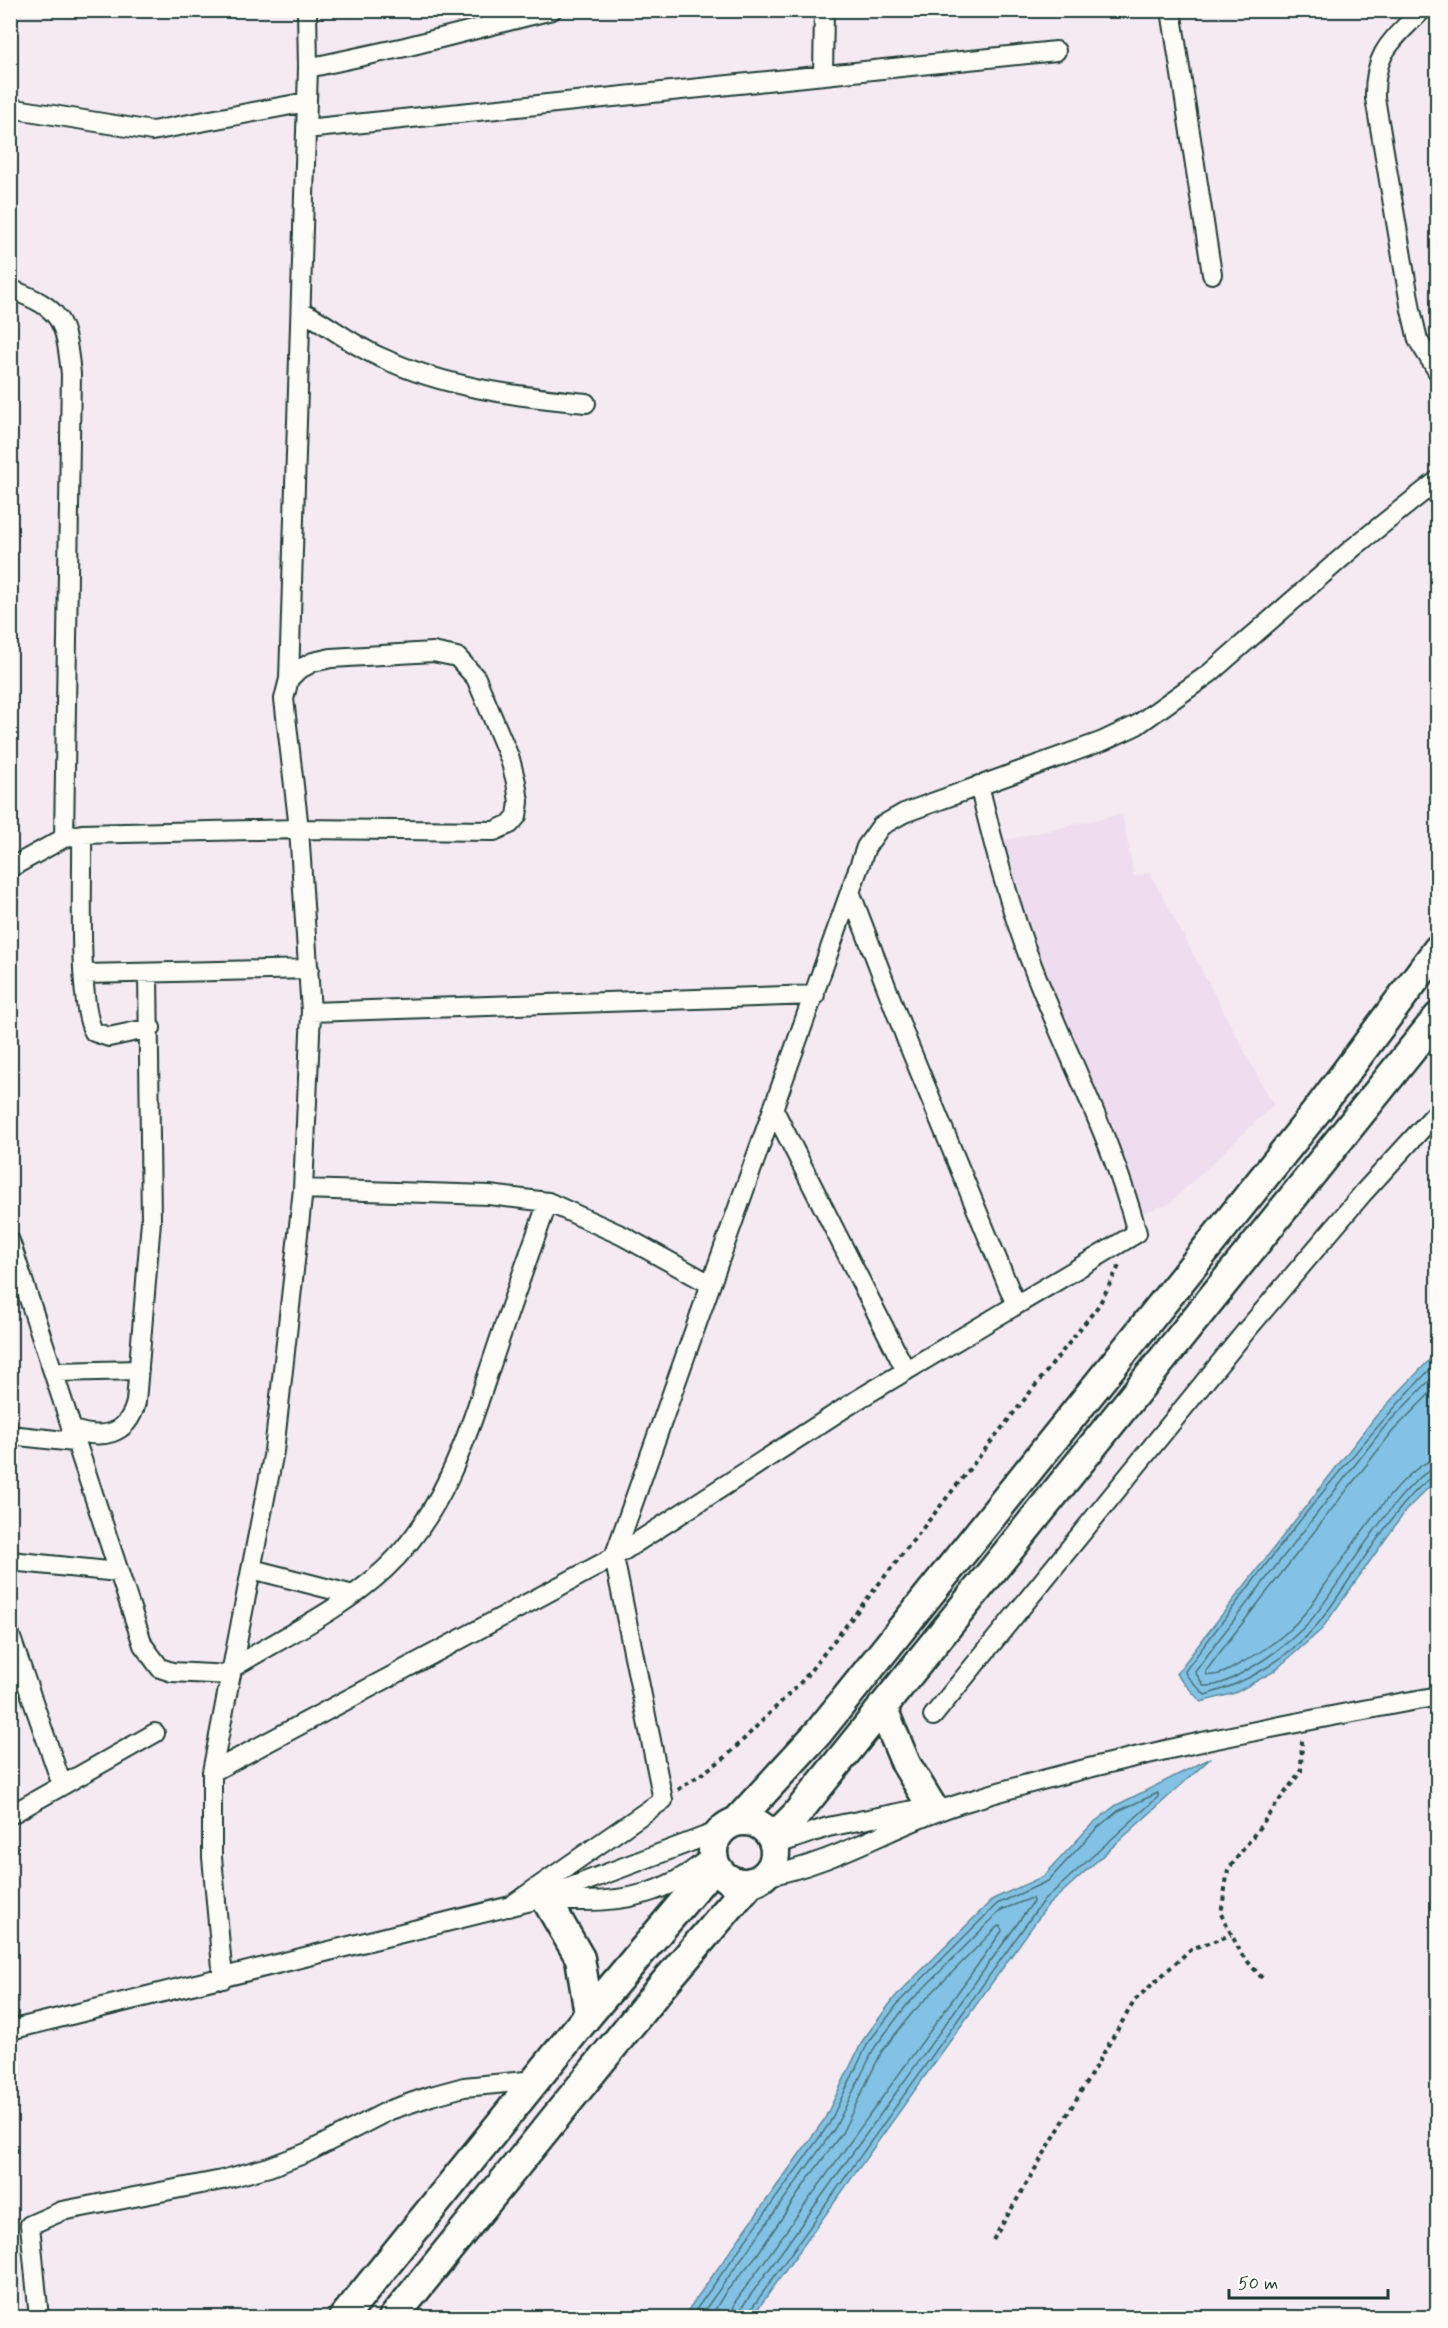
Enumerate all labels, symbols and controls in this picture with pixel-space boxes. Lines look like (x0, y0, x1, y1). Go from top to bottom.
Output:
scale bar (1229, 2262, 1388, 2300)
text: 50 m (1238, 2272, 1278, 2296)

